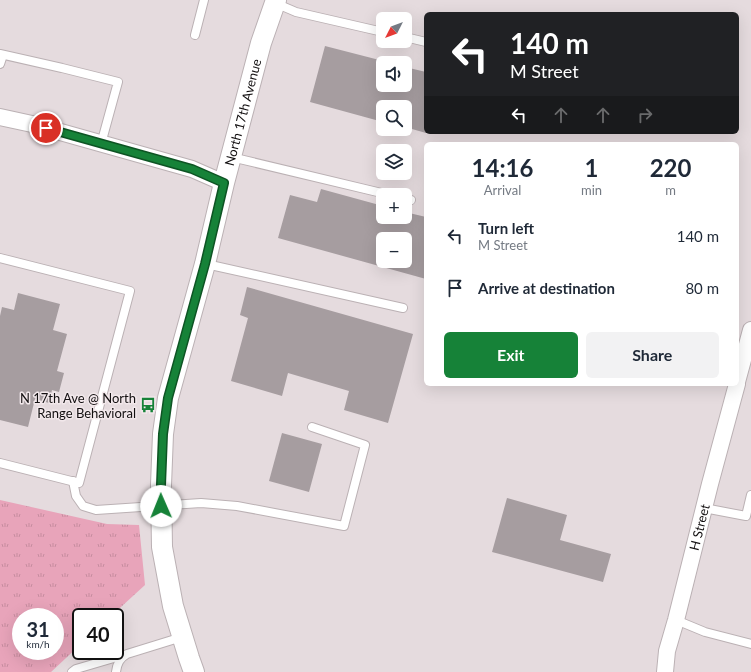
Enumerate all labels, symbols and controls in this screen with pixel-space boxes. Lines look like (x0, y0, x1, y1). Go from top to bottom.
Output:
north arrow (376, 12, 412, 48)
map controls (376, 12, 412, 268)
text: 140 m (510, 26, 589, 60)
icon: left (444, 28, 496, 80)
button: sound (376, 56, 412, 92)
street label: North 17th Avenue (221, 57, 265, 168)
text: M Street (510, 60, 579, 82)
button: search (376, 100, 412, 136)
icon: left (508, 104, 530, 126)
icon: ahead (550, 104, 572, 126)
icon: ahead (592, 104, 614, 126)
icon: right (634, 104, 656, 126)
pin (29, 111, 63, 145)
icon: arrive (35, 117, 57, 139)
button: layers (376, 144, 412, 180)
text: 14:16 (472, 153, 533, 182)
text: 1 (585, 153, 599, 182)
text: 220 (650, 153, 691, 182)
text: Arrival (484, 182, 521, 198)
text: min (581, 182, 602, 198)
text: m (665, 182, 676, 198)
button: + (376, 188, 412, 224)
text: Turn left (478, 219, 534, 237)
icon: left (444, 225, 466, 247)
text: 140 m (677, 227, 719, 245)
button: − (376, 232, 412, 268)
text: M Street (478, 237, 528, 253)
icon: arrive (444, 277, 466, 299)
text: Arrive at destination (478, 279, 615, 297)
text: 80 m (685, 279, 719, 297)
button: Exit (444, 332, 578, 378)
button: Share (586, 332, 719, 378)
place label: N 17th Ave @ North Range Behavioral (20, 390, 136, 421)
bus stop icon: N 17th Ave @ North Range Behavioral (139, 396, 157, 414)
position arrow (140, 485, 182, 527)
street label: H Street (686, 502, 713, 552)
speed limit sign: 40 (72, 608, 124, 660)
text: 31 (26, 617, 50, 641)
text: km/h (26, 638, 50, 650)

